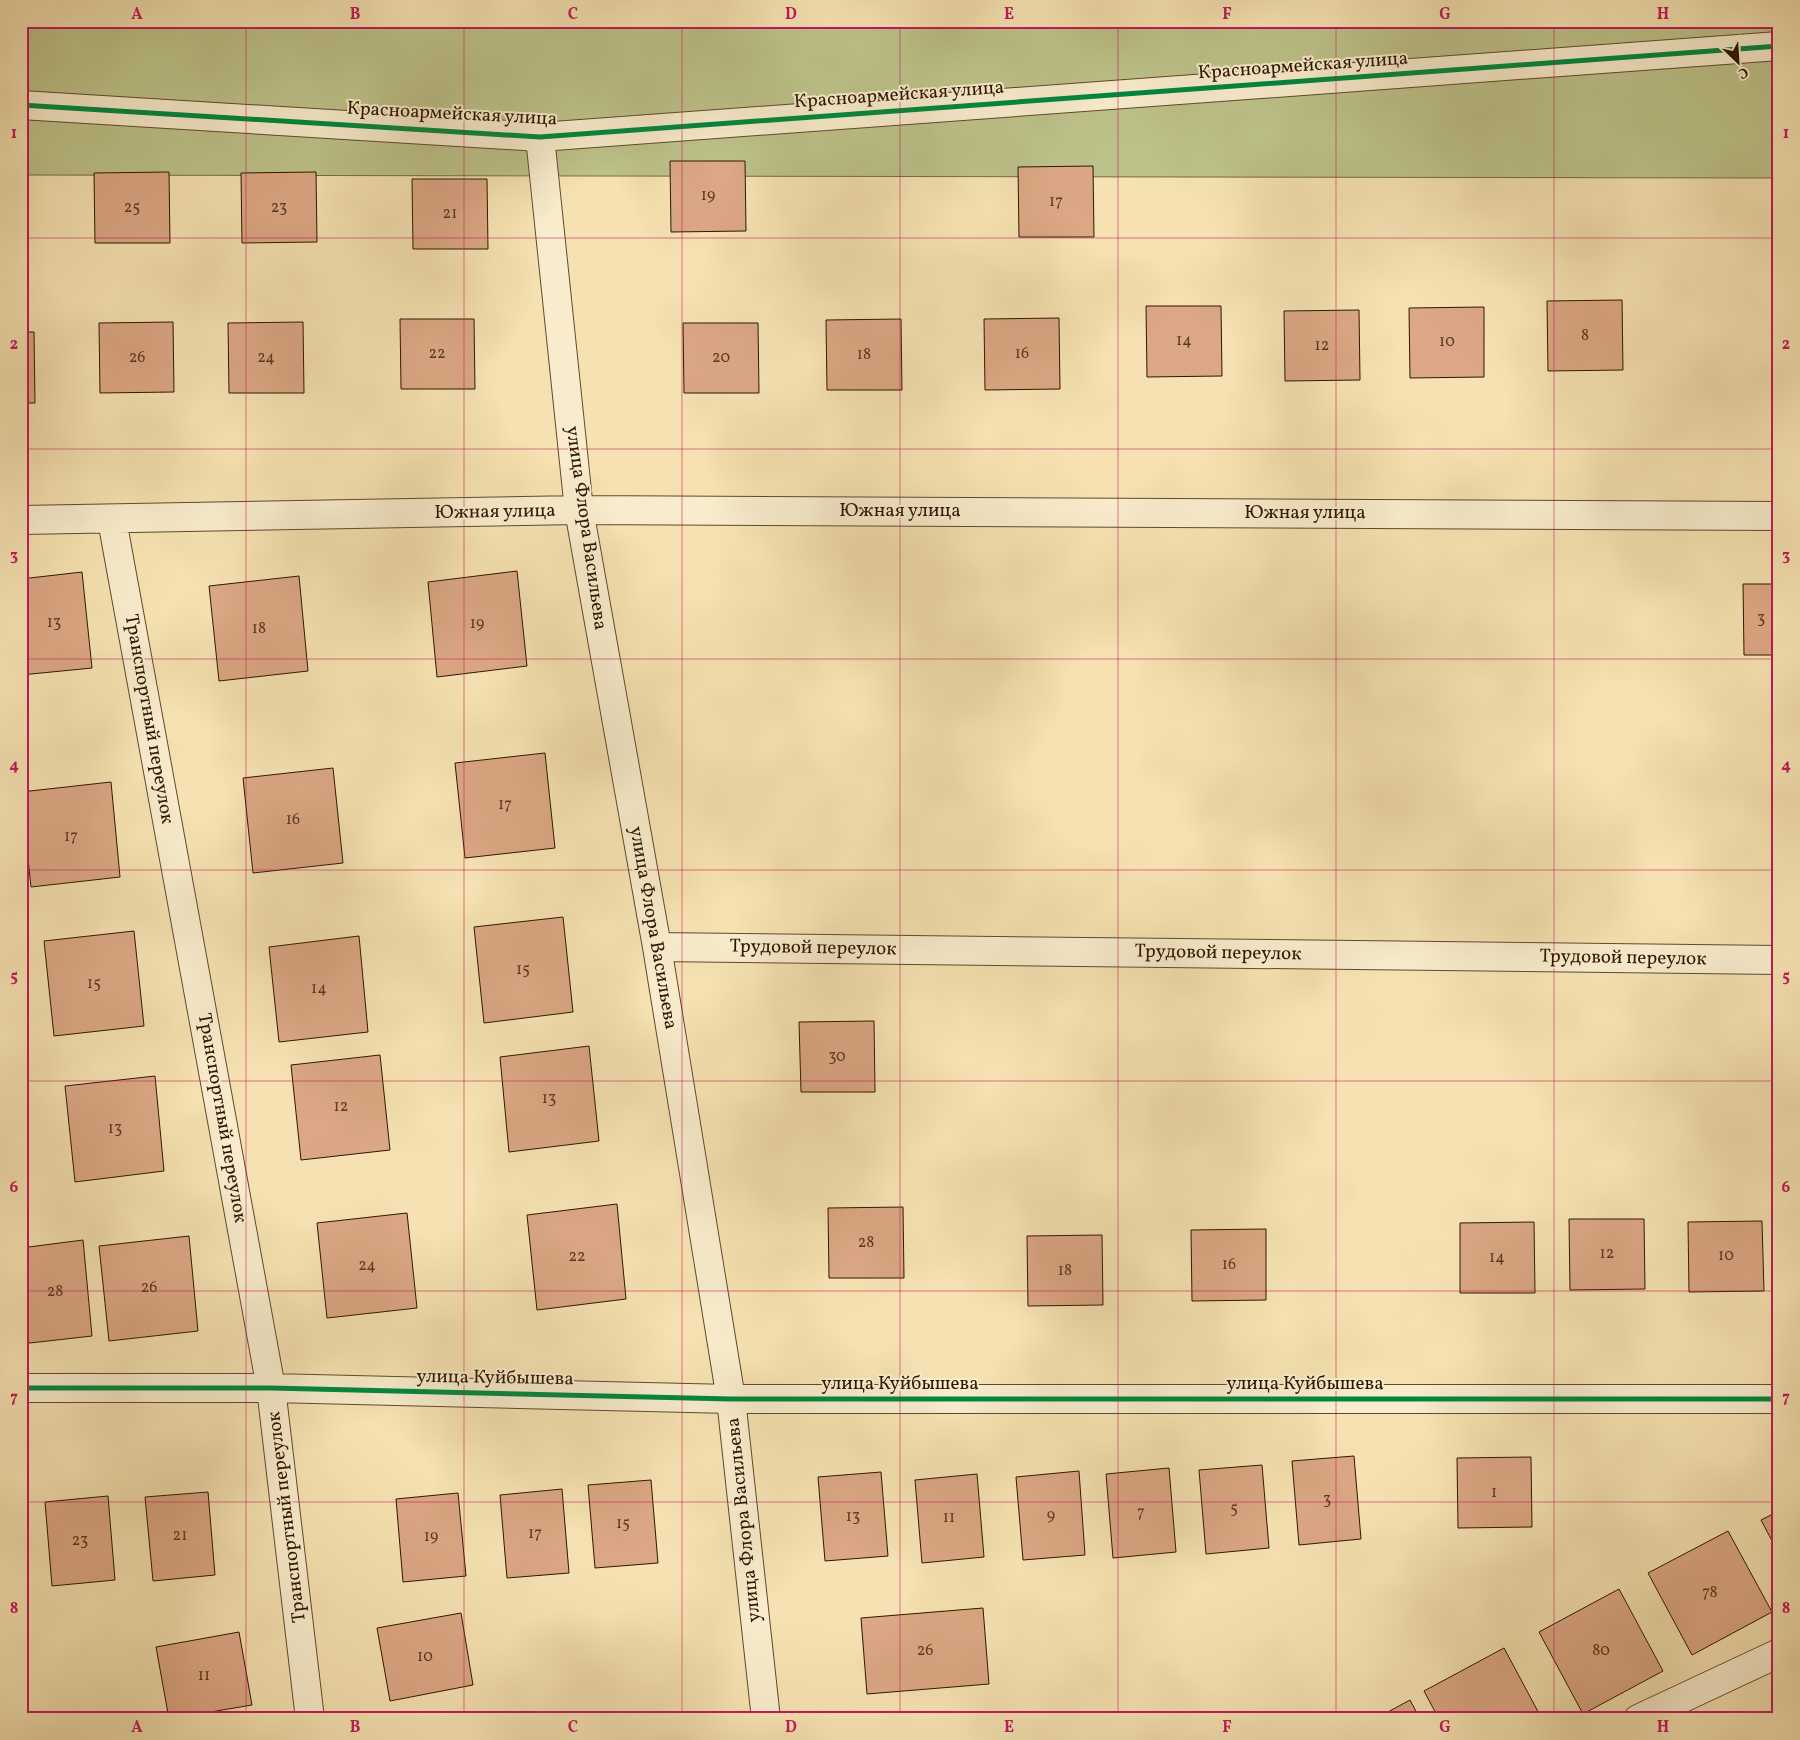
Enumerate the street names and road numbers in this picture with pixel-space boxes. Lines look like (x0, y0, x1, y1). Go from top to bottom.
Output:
street label: Красноармейская улица (1197, 46, 1409, 86)
street label: Красноармейская улица (793, 75, 1005, 115)
street label: Красноармейская улица (346, 96, 558, 132)
street label: улица Флора Васильева (559, 424, 613, 632)
street label: Южная улица (434, 498, 556, 526)
street label: Южная улица (839, 498, 961, 524)
street label: Южная улица (1244, 500, 1366, 526)
street label: Транспортный переулок (118, 612, 180, 826)
street label: улица Флора Васильева (622, 824, 684, 1032)
street label: Трудовой переулок (729, 934, 897, 962)
street label: Трудовой переулок (1134, 939, 1302, 967)
street label: Трудовой переулок (1539, 944, 1707, 972)
street label: Транспортный переулок (191, 1011, 253, 1225)
street label: улица Куйбышева (416, 1364, 574, 1392)
street label: улица Куйбышева (821, 1371, 979, 1397)
street label: улица Куйбышева (1226, 1371, 1384, 1397)
street label: Транспортный переулок (261, 1410, 313, 1624)
street label: улица Флора Васильева (720, 1416, 768, 1624)

